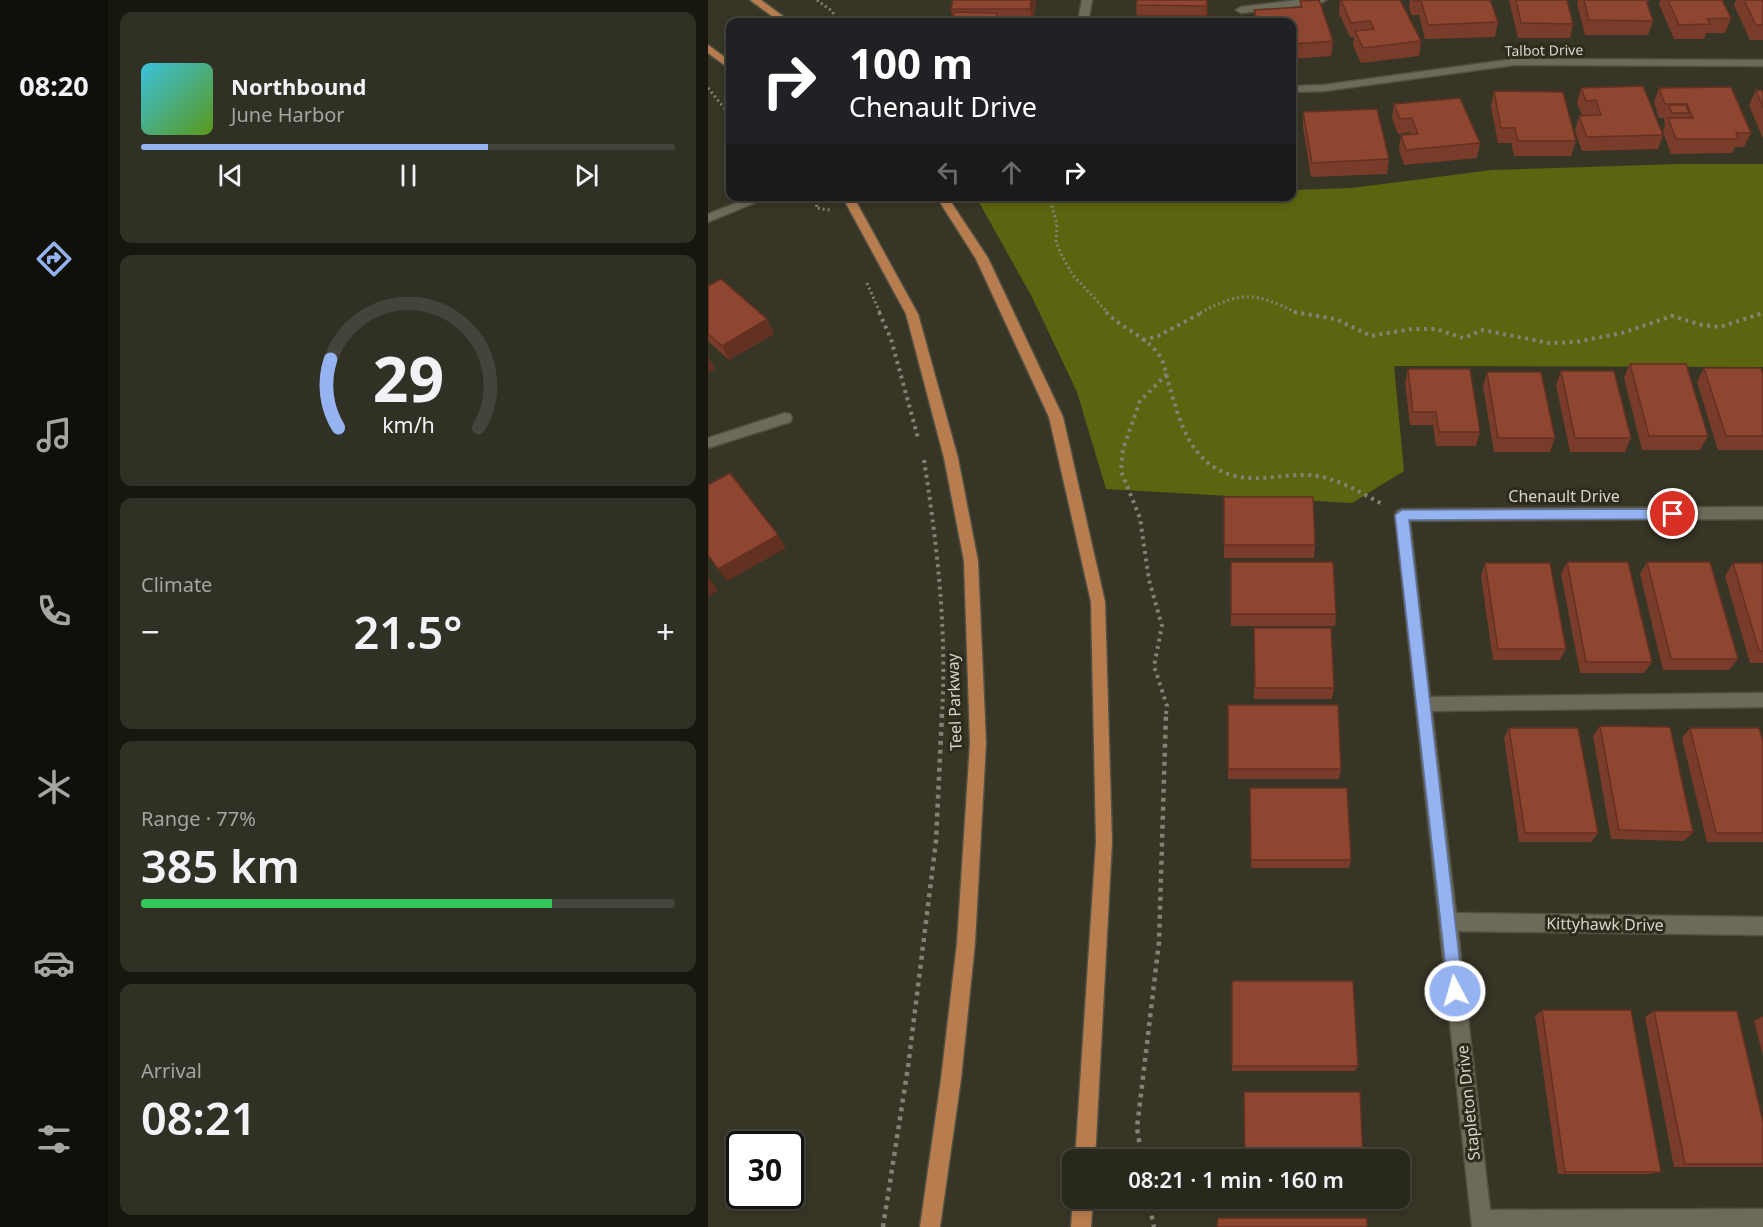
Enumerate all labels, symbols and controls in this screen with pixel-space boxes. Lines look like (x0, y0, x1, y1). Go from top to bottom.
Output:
text: 100 m (849, 34, 973, 91)
street label: Talbot Drive (1505, 40, 1584, 60)
icon: right (750, 42, 828, 120)
text: 08:20 (19, 67, 89, 104)
text: Northbound (231, 71, 366, 101)
text: Chenault Drive (849, 88, 1037, 125)
text: June Harbor (231, 101, 345, 128)
icon: left (932, 156, 965, 189)
icon: ahead (995, 156, 1028, 189)
icon: right (1058, 156, 1091, 189)
icon: previous (214, 159, 247, 192)
icon: pause (392, 159, 425, 192)
icon: next (570, 159, 603, 192)
icon: directions (33, 238, 75, 280)
text: 29 (372, 335, 444, 420)
text: km/h (382, 410, 434, 439)
icon: music (33, 414, 75, 456)
street label: Chenault Drive (1508, 485, 1620, 507)
pin (1647, 488, 1698, 539)
icon: arrive (1656, 497, 1689, 530)
text: Climate (141, 571, 212, 598)
icon: phone (33, 590, 75, 632)
text: 21.5° (354, 601, 462, 662)
text: − (141, 609, 160, 654)
text: + (656, 609, 675, 654)
street label: Teel Parkway (941, 652, 967, 751)
icon: climate (33, 766, 75, 808)
text: Range · 77% (141, 805, 256, 832)
text: 385 km (141, 835, 300, 896)
street label: Kittyhawk Drive (1546, 912, 1664, 936)
icon: car (33, 942, 75, 984)
position arrow (1423, 959, 1487, 1023)
street label: Stapleton Drive (1451, 1044, 1485, 1162)
text: Arrival (141, 1057, 202, 1084)
text: 08:21 (141, 1087, 256, 1148)
icon: filters (33, 1118, 75, 1160)
speed limit sign: 30 (726, 1131, 804, 1209)
text: 08:21 · 1 min · 160 m (1128, 1164, 1344, 1194)

